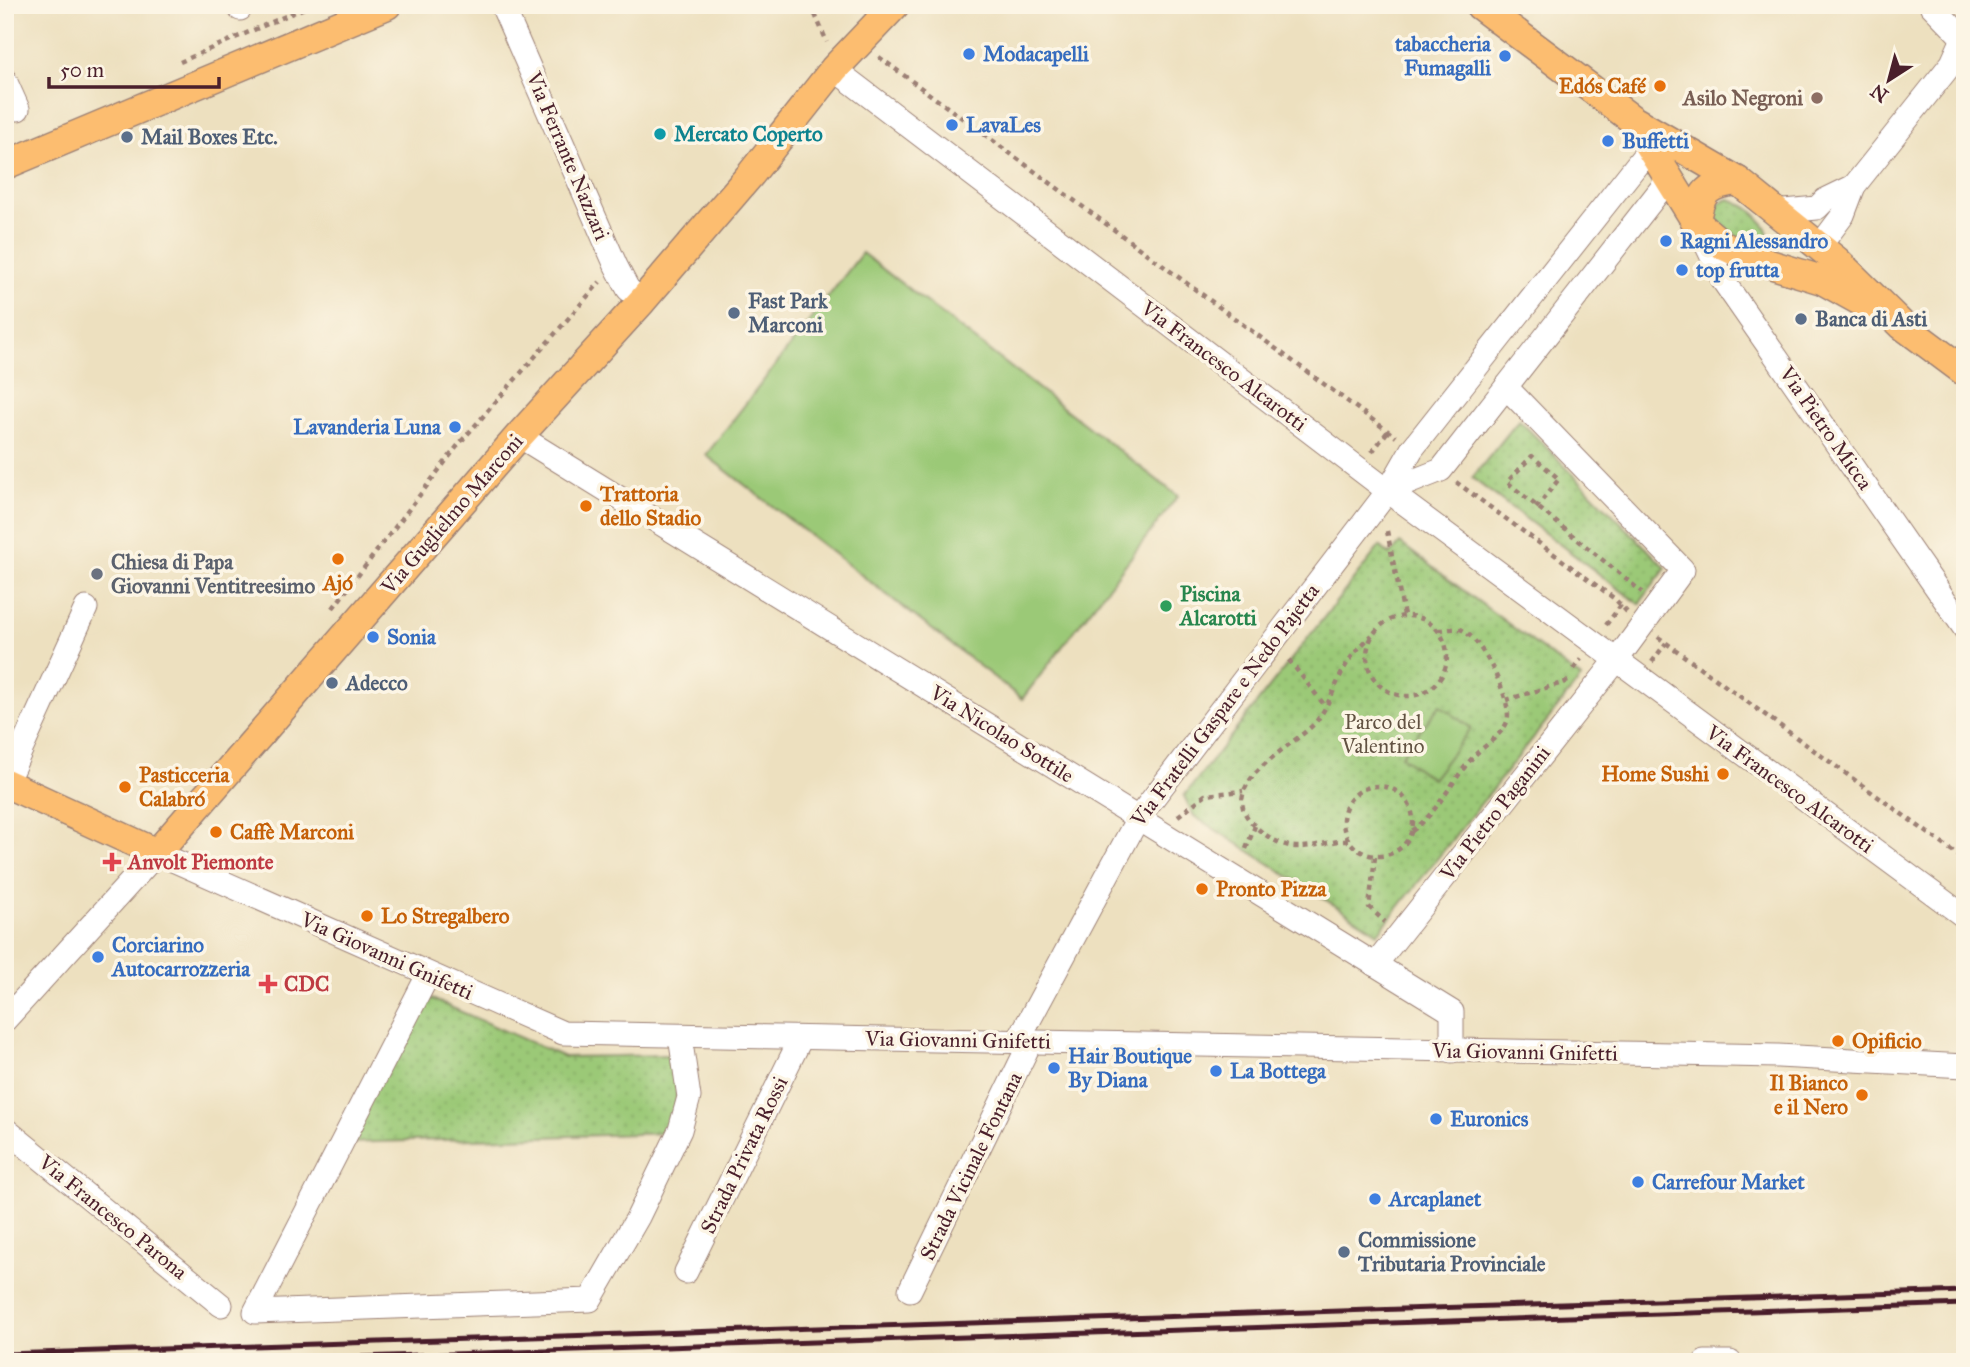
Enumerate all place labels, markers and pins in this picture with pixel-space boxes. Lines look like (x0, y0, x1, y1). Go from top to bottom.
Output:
place label: tabaccheria Fumagalli (1394, 31, 1492, 81)
place label: Modacapelli (983, 41, 1089, 67)
marker: Modacapelli (961, 46, 977, 62)
marker: tabaccheria Fumagalli (1497, 48, 1513, 64)
place label: Edós Café (1559, 73, 1646, 99)
marker: Edós Café (1652, 78, 1668, 94)
place label: Asilo Negroni (1681, 85, 1803, 111)
marker: Asilo Negroni (1809, 90, 1825, 106)
place label: LavaLes (966, 112, 1041, 138)
marker: LavaLes (944, 117, 960, 133)
place label: Mercato Coperto (674, 121, 823, 147)
place label: Mail Boxes Etc. (141, 124, 278, 150)
marker: Mercato Coperto (652, 126, 668, 142)
place label: Buffetti (1622, 128, 1689, 154)
marker: Mail Boxes Etc. (119, 129, 135, 145)
marker: Buffetti (1600, 133, 1616, 149)
place label: Ragni Alessandro (1680, 228, 1828, 254)
marker: Ragni Alessandro (1658, 233, 1674, 249)
place label: top frutta (1695, 257, 1780, 283)
marker: top frutta (1674, 262, 1690, 278)
place label: Fast Park Marconi (748, 288, 829, 338)
marker: Fast Park Marconi (726, 305, 742, 321)
place label: Banca di Asti (1815, 306, 1927, 332)
marker: Banca di Asti (1793, 311, 1809, 327)
place label: Lavanderia Luna (293, 414, 442, 440)
marker: Lavanderia Luna (447, 419, 463, 435)
place label: Trattoria dello Stadio (599, 481, 701, 531)
marker: Trattoria dello Stadio (578, 498, 594, 514)
place label: Chiesa di Papa Giovanni Ventitreesimo (111, 549, 315, 599)
marker: Ajó (330, 551, 346, 567)
marker: Chiesa di Papa Giovanni Ventitreesimo (89, 566, 105, 582)
place label: Ajó (321, 570, 353, 596)
place label: Piscina Alcarotti (1178, 581, 1257, 631)
marker: Piscina Alcarotti (1158, 598, 1174, 614)
place label: Sonia (387, 624, 437, 650)
marker: Sonia (365, 629, 381, 645)
place label: Adecco (344, 670, 408, 696)
marker: Adecco (324, 675, 340, 691)
place label: Home Sushi (1601, 761, 1709, 787)
place label: Pasticceria Calabró (139, 762, 230, 812)
marker: Home Sushi (1715, 766, 1731, 782)
marker: Pasticceria Calabró (117, 779, 133, 795)
place label: Caffè Marconi (230, 819, 354, 845)
marker: Caffè Marconi (208, 824, 224, 840)
place label: Anvolt Piemonte (126, 849, 274, 875)
marker: Anvolt Piemonte (102, 852, 122, 872)
place label: Pronto Pizza (1216, 876, 1328, 902)
marker: Pronto Pizza (1194, 881, 1210, 897)
place label: Lo Stregalbero (381, 903, 510, 929)
marker: Lo Stregalbero (359, 908, 375, 924)
place label: Corciarino Autocarrozzeria (110, 932, 251, 982)
marker: Corciarino Autocarrozzeria (90, 949, 106, 965)
place label: CDC (284, 971, 329, 997)
marker: CDC (258, 974, 278, 994)
place label: Opificio (1852, 1028, 1922, 1054)
marker: Opificio (1830, 1033, 1846, 1049)
place label: Hair Boutique By Diana (1068, 1043, 1192, 1093)
place label: La Bottega (1230, 1058, 1327, 1084)
marker: Hair Boutique By Diana (1046, 1060, 1062, 1076)
marker: La Bottega (1208, 1063, 1224, 1079)
place label: Il Bianco e il Nero (1769, 1070, 1848, 1120)
marker: Il Bianco e il Nero (1854, 1087, 1870, 1103)
place label: Euronics (1450, 1106, 1529, 1132)
marker: Euronics (1428, 1111, 1444, 1127)
place label: Carrefour Market (1652, 1169, 1805, 1195)
marker: Carrefour Market (1630, 1174, 1646, 1190)
place label: Arcaplanet (1387, 1186, 1482, 1212)
marker: Arcaplanet (1367, 1191, 1383, 1207)
place label: Commissione Tributaria Provinciale (1357, 1227, 1546, 1277)
marker: Commissione Tributaria Provinciale (1336, 1244, 1352, 1260)

